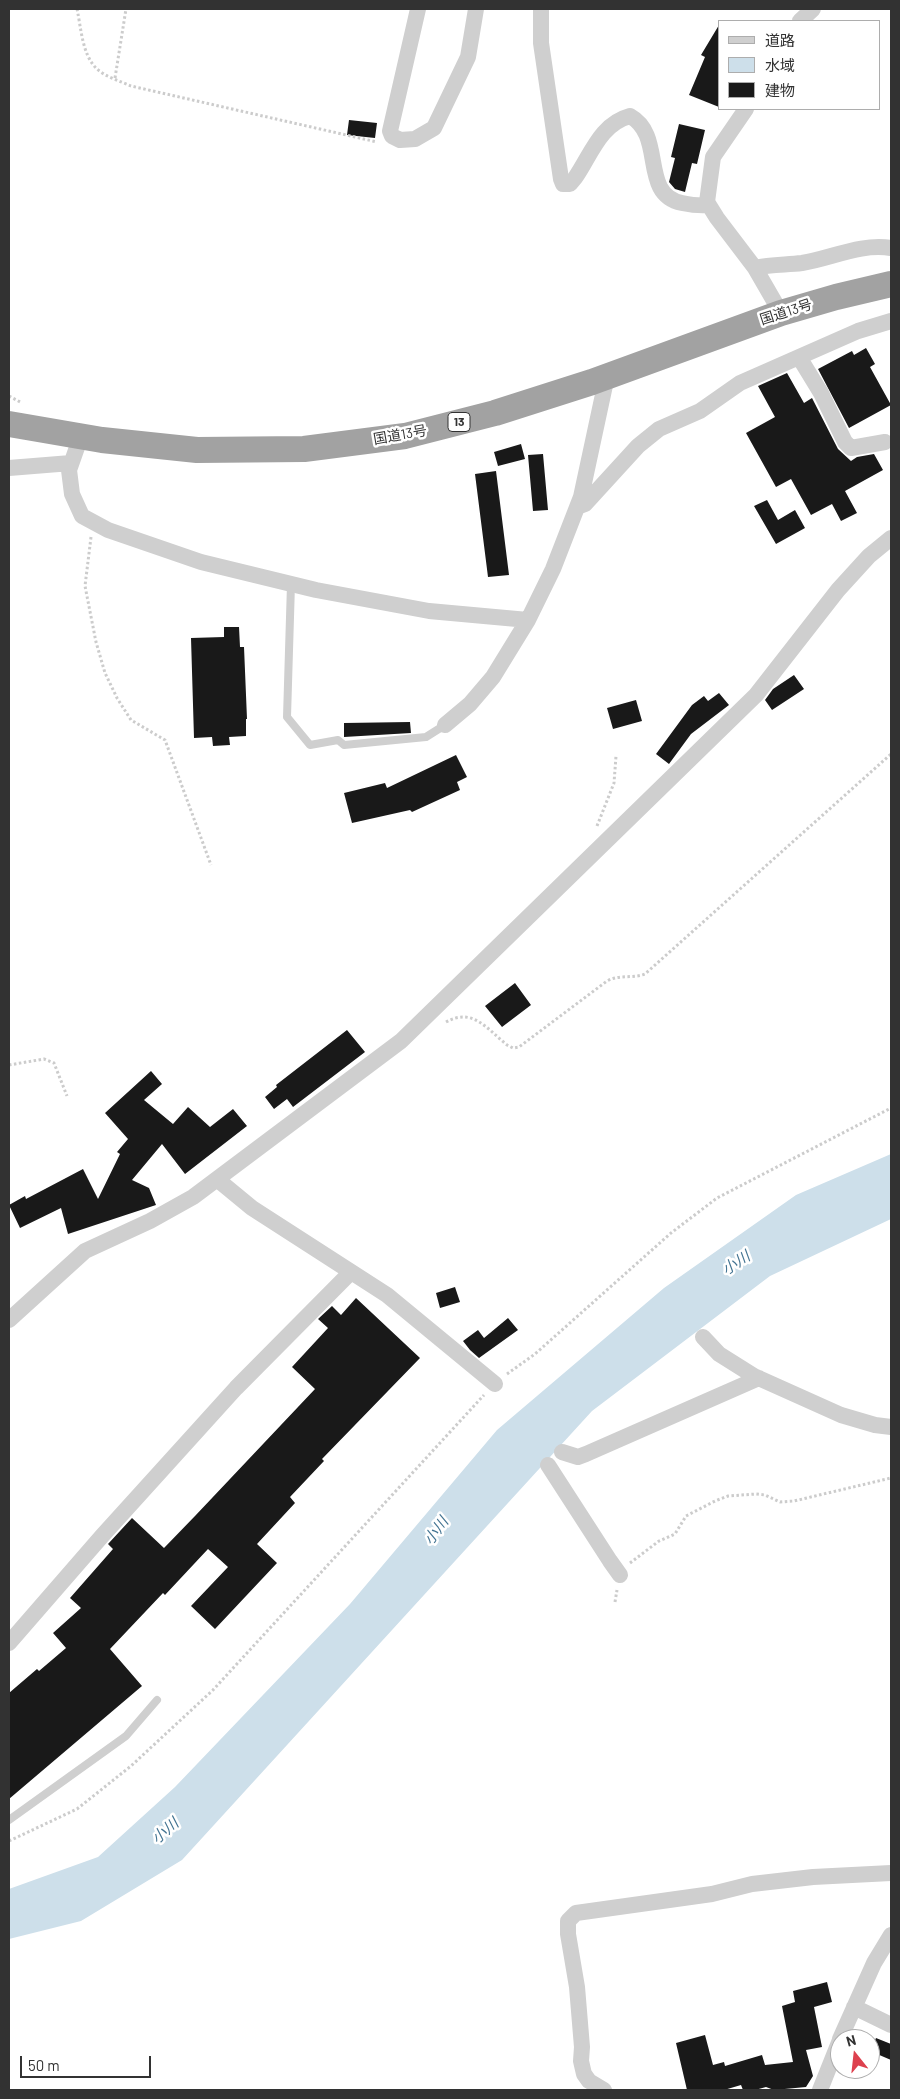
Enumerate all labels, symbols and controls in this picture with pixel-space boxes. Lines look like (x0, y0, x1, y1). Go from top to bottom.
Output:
legend (718, 20, 880, 110)
text: 道路 (765, 31, 795, 49)
text: 水域 (765, 56, 795, 74)
text: 建物 (765, 81, 795, 99)
street label: 国道13号 (758, 296, 814, 328)
road number: 13 (448, 412, 470, 432)
street label: 国道13号 (372, 422, 428, 448)
water label: 小川 (719, 1247, 753, 1279)
water label: 小川 (420, 1514, 452, 1548)
water label: 小川 (148, 1814, 182, 1848)
north arrow (830, 2029, 880, 2079)
text: N (844, 2031, 858, 2050)
scale bar (22, 2046, 154, 2078)
text: 50 m (28, 2056, 60, 2074)

